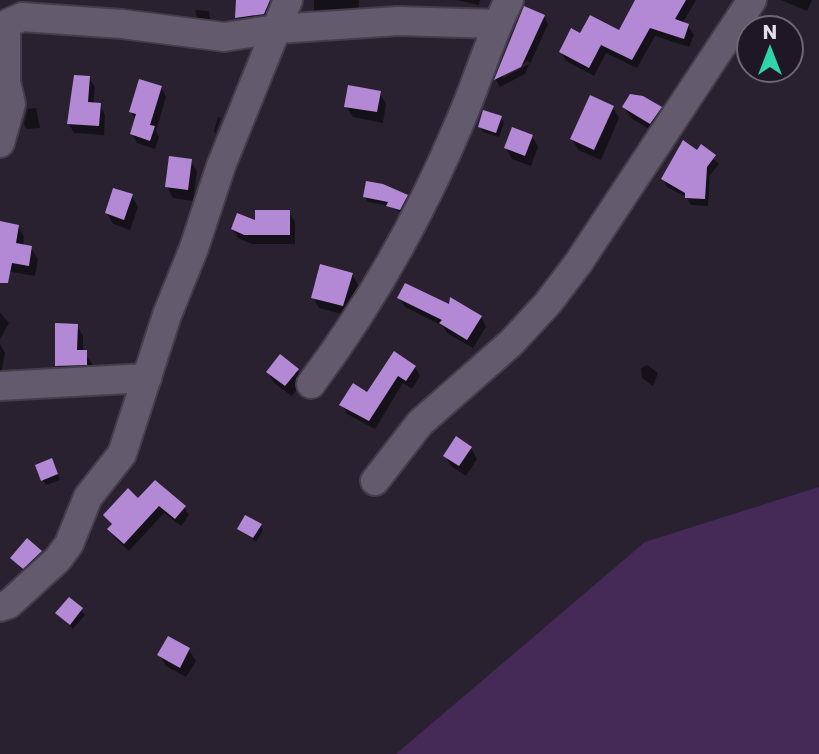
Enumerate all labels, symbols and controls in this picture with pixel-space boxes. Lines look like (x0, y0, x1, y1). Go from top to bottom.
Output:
north arrow (735, 14, 805, 84)
text: N (763, 19, 777, 46)

